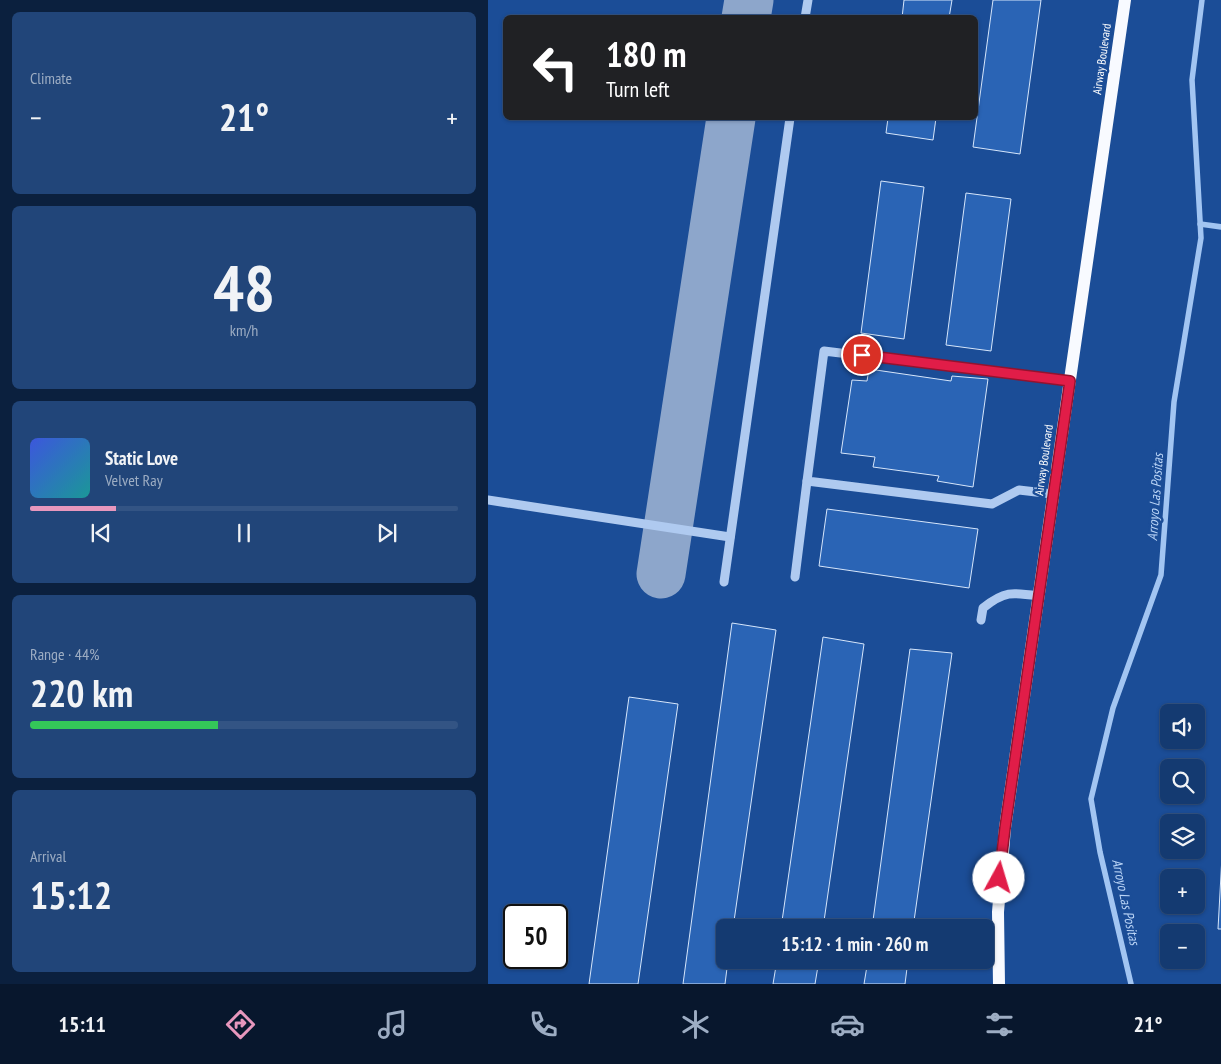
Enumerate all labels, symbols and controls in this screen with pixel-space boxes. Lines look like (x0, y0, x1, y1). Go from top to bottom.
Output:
street label: Airway Boulevard (1089, 22, 1114, 95)
text: 180 m (606, 31, 687, 77)
icon: left (523, 35, 588, 100)
text: Climate (30, 68, 72, 88)
text: Turn left (606, 75, 670, 103)
text: 21° (219, 92, 269, 141)
text: − (30, 99, 42, 136)
text: + (446, 99, 458, 136)
text: 48 (213, 245, 275, 329)
text: km/h (230, 320, 258, 340)
pin (841, 334, 883, 376)
icon: arrive (848, 341, 876, 369)
street label: Airway Boulevard (1031, 423, 1056, 496)
text: Static Love (105, 446, 178, 470)
water label: Arroyo Las Positas (1143, 452, 1167, 541)
text: Velvet Ray (105, 470, 163, 490)
icon: previous (87, 519, 115, 547)
icon: pause (230, 519, 258, 547)
icon: next (373, 519, 401, 547)
text: Range · 44% (30, 644, 99, 664)
text: 220 km (30, 668, 133, 717)
map controls (1160, 704, 1205, 969)
button: sound (1160, 704, 1205, 749)
button: search (1160, 759, 1205, 804)
button: layers (1160, 814, 1205, 859)
text: Arrival (30, 846, 66, 866)
position arrow (972, 851, 1024, 903)
water label: Arroyo Las Positas (1108, 857, 1144, 948)
button: + (1160, 869, 1205, 914)
text: 15:12 (30, 870, 112, 919)
speed limit sign: 50 (503, 904, 568, 969)
button: − (1160, 924, 1205, 969)
text: 15:12 · 1 min · 260 m (782, 932, 928, 956)
icon: directions (223, 1007, 258, 1042)
icon: music (375, 1007, 410, 1042)
icon: phone (526, 1007, 561, 1042)
icon: climate (678, 1007, 713, 1042)
icon: car (830, 1007, 865, 1042)
icon: filters (982, 1007, 1017, 1042)
text: 15:11 (58, 1010, 106, 1038)
text: 21° (1133, 1010, 1163, 1038)

